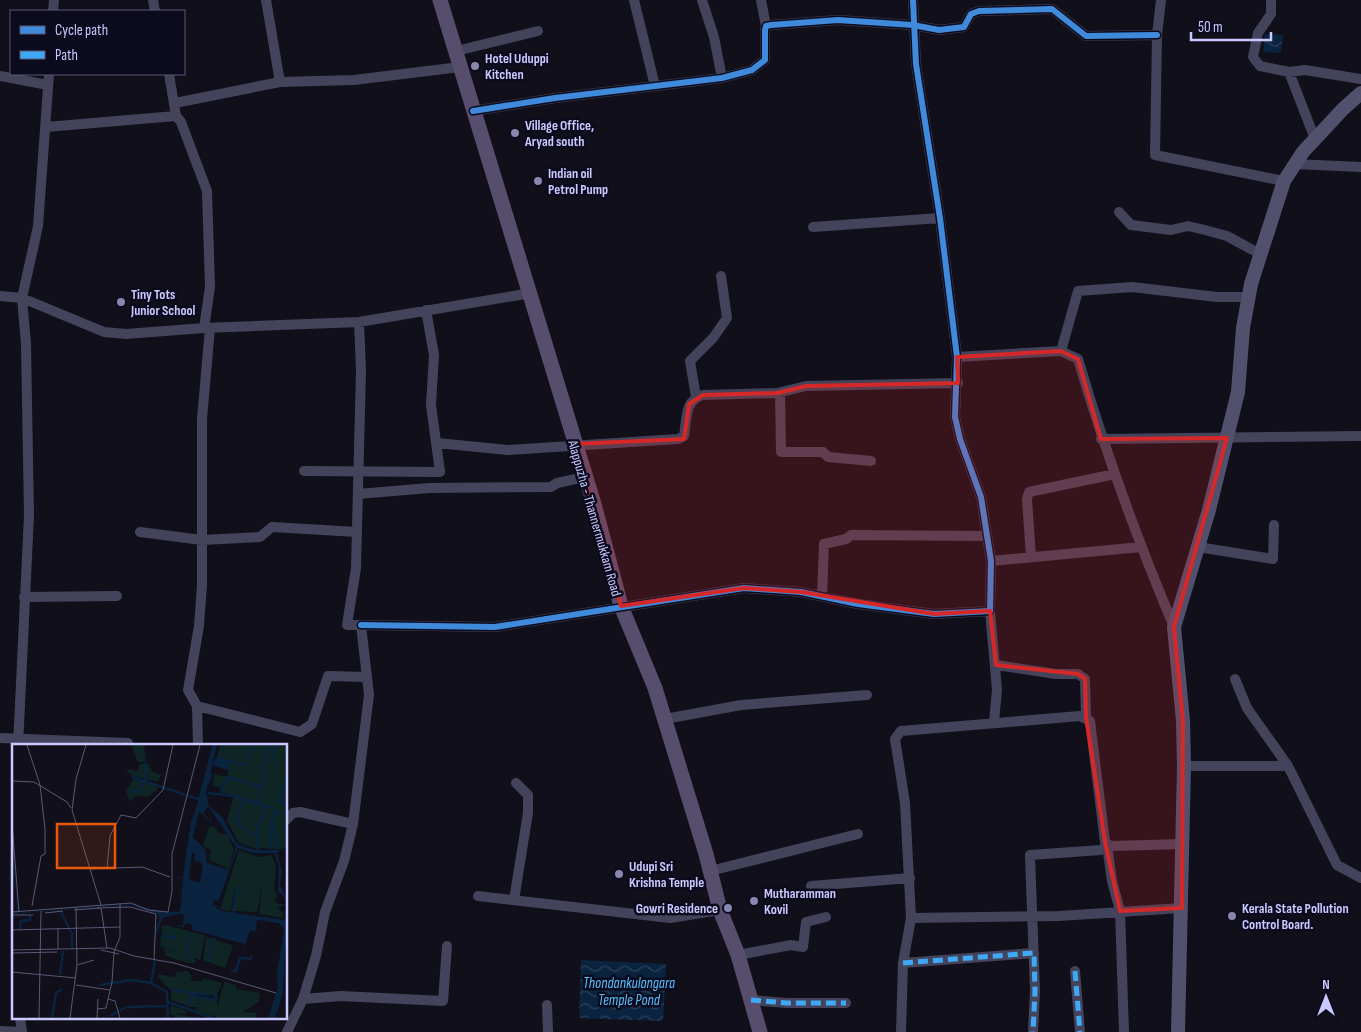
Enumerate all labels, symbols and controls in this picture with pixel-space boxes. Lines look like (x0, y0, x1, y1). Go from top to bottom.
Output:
legend (10, 10, 185, 75)
scale bar (1191, 10, 1271, 42)
text: 50 m (1198, 18, 1223, 37)
text: Cycle path (55, 21, 108, 40)
text: Path (55, 46, 78, 65)
place label: Hotel Uduppi Kitchen (485, 50, 549, 83)
marker: Hotel Uduppi Kitchen (469, 60, 481, 72)
place label: Village Office, Aryad south (524, 117, 594, 150)
marker: Village Office, Aryad south (509, 127, 521, 139)
place label: Indian oil Petrol Pump (548, 165, 608, 198)
marker: Indian oil Petrol Pump (532, 175, 544, 187)
place label: Tiny Tots Junior School (130, 286, 196, 319)
marker: Tiny Tots Junior School (115, 296, 127, 308)
street label: Alappuzha - Thannermukkam Road (564, 437, 625, 598)
inset map (12, 744, 288, 1020)
place label: Udupi Sri Krishna Temple (629, 858, 704, 891)
marker: Udupi Sri Krishna Temple (613, 868, 625, 880)
place label: Mutharamman Kovil (764, 885, 836, 918)
marker: Mutharamman Kovil (748, 895, 760, 907)
place label: Gowri Residence (636, 900, 718, 917)
place label: Kerala State Pollution Control Board. (1242, 900, 1349, 933)
marker: Gowri Residence (722, 902, 734, 914)
marker: Kerala State Pollution Control Board. (1226, 910, 1238, 922)
north arrow (1301, 972, 1351, 1022)
water label: Thondankulangara Temple Pond (583, 974, 675, 1010)
text: N (1322, 976, 1330, 993)

